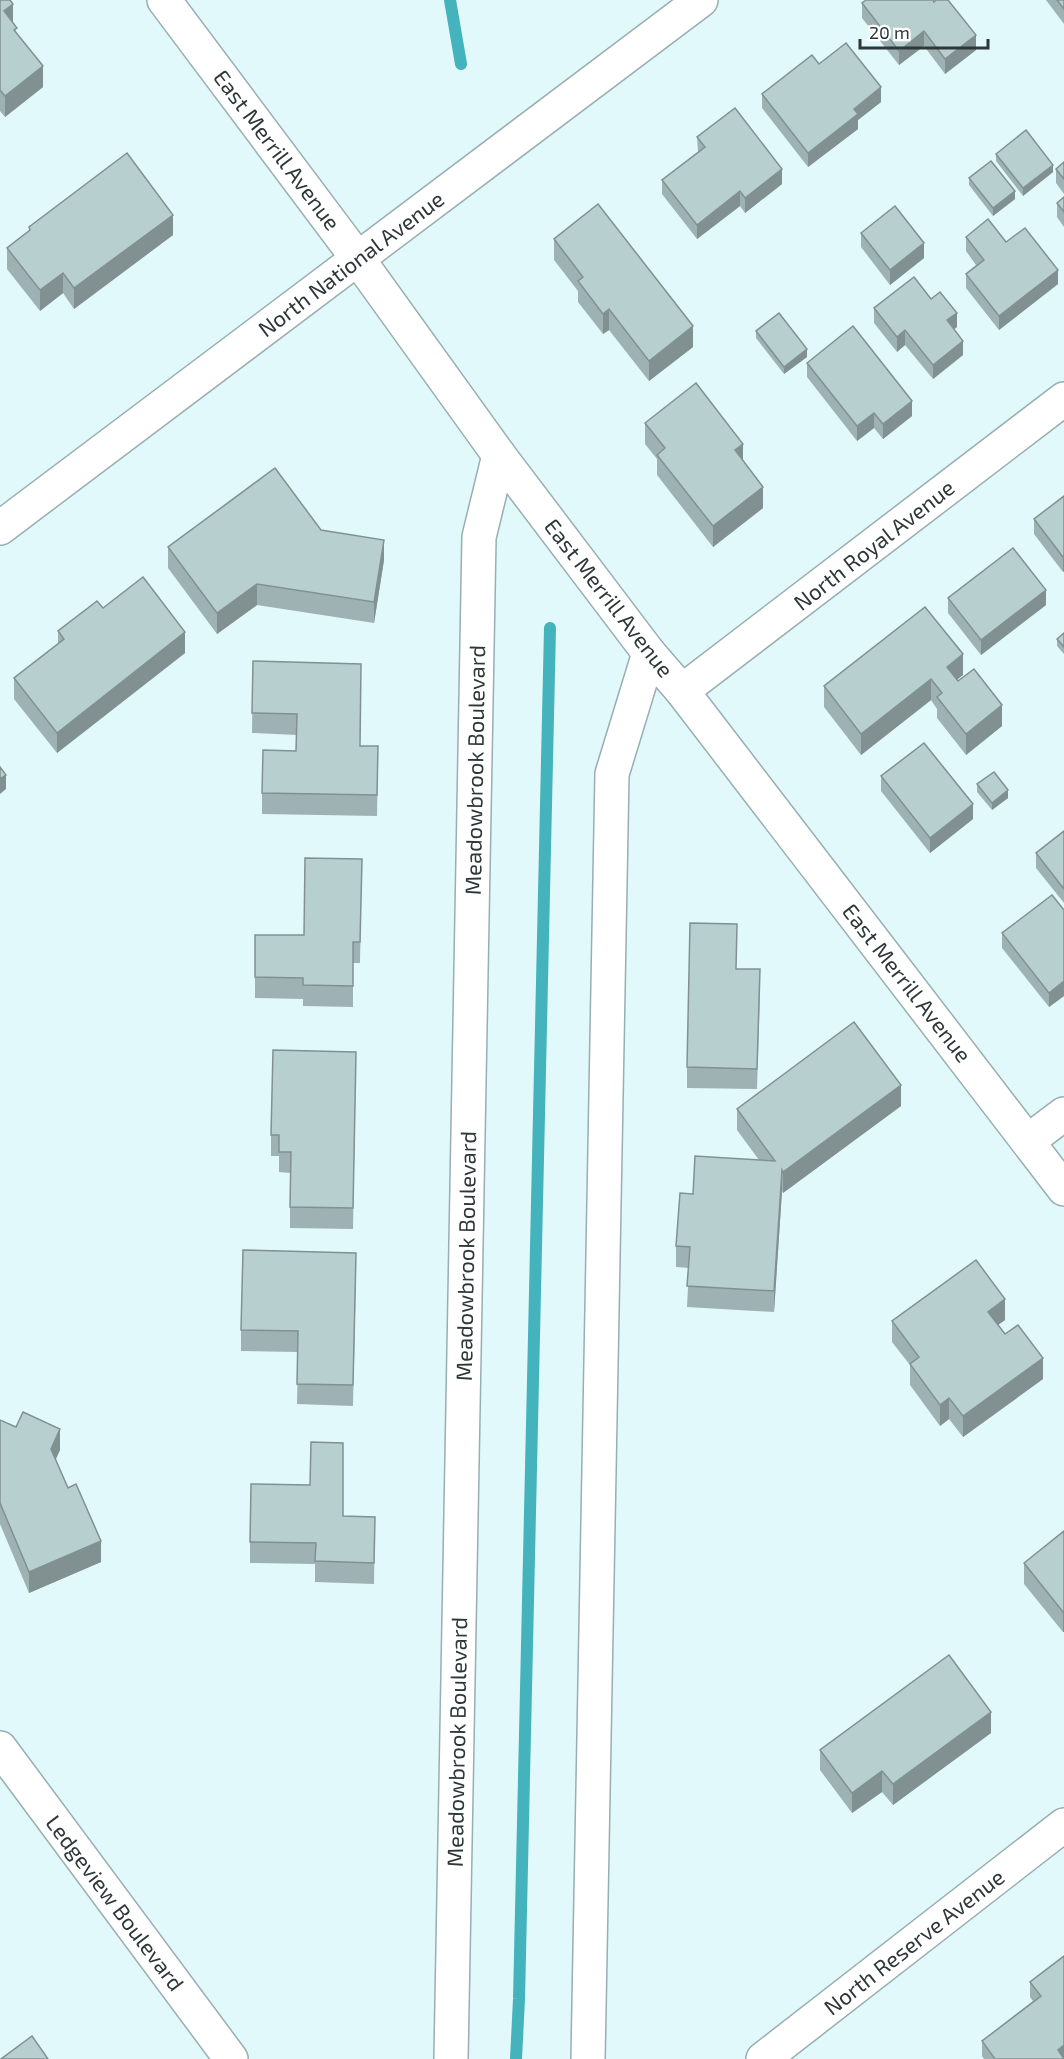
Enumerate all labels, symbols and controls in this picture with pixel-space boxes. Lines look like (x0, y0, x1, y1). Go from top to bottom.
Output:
scale bar (860, 12, 988, 50)
text: 20 m (869, 21, 910, 43)
street label: East Merrill Avenue (209, 64, 346, 235)
street label: North National Avenue (252, 185, 448, 342)
street label: North Royal Avenue (788, 473, 959, 615)
street label: East Merrill Avenue (540, 513, 680, 682)
street label: Meadowbrook Boulevard (459, 645, 489, 895)
street label: East Merrill Avenue (838, 898, 978, 1067)
street label: Meadowbrook Boulevard (450, 1131, 480, 1381)
street label: Meadowbrook Boulevard (441, 1617, 471, 1867)
street label: Ledgeview Boulevard (41, 1810, 190, 1995)
street label: North Reserve Avenue (818, 1863, 1009, 2020)

